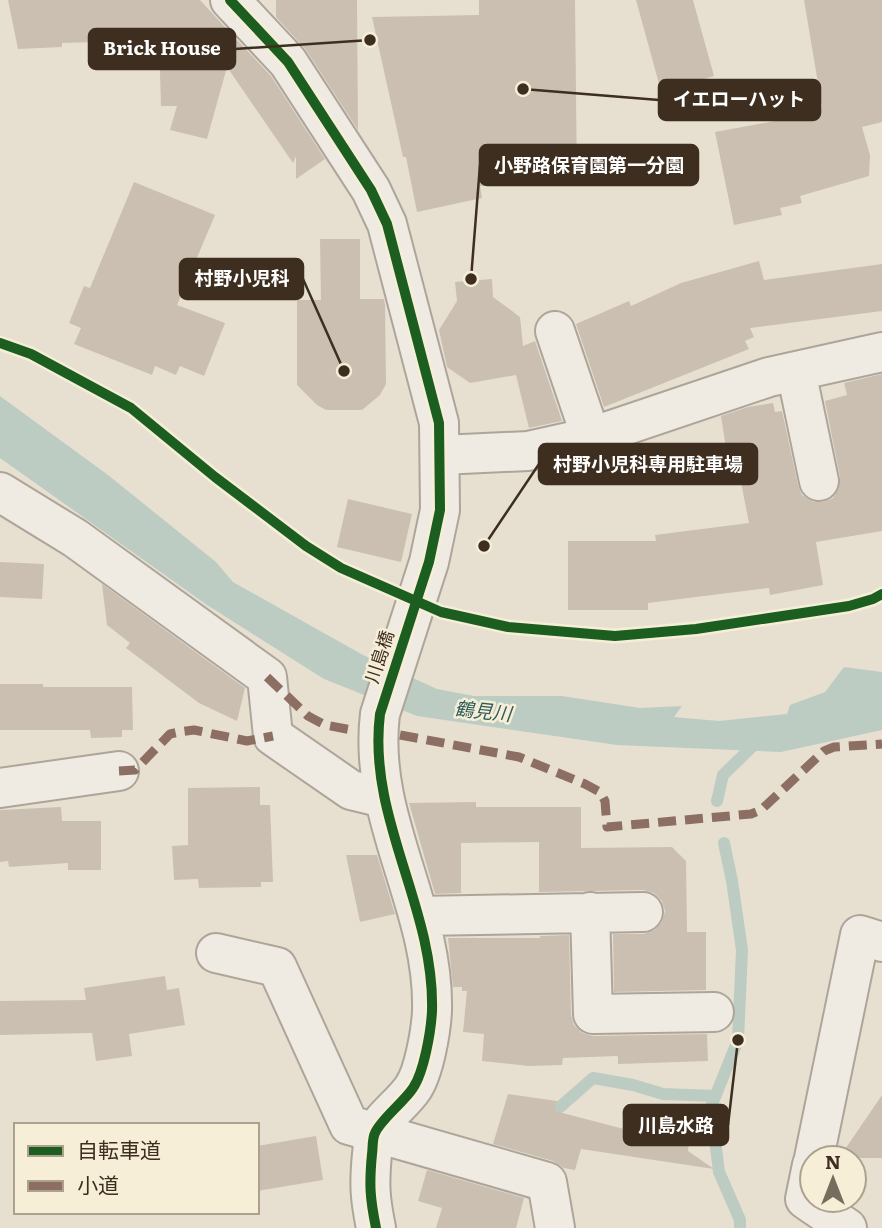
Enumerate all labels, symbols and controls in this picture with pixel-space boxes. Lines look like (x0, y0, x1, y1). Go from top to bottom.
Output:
callout: Brick House (89, 29, 235, 69)
text: Brick House (103, 33, 221, 61)
callout: イエローハット (659, 80, 820, 120)
text: イエローハット (673, 84, 805, 112)
callout: 小野路保育園第一分園 (480, 145, 698, 185)
text: 小野路保育園第一分園 (494, 150, 684, 178)
callout: 村野小児科 (180, 259, 303, 299)
text: 村野小児科 (194, 263, 290, 291)
callout: 村野小児科専用駐車場 (539, 444, 757, 484)
text: 村野小児科専用駐車場 (553, 449, 743, 477)
street label: 川島橋 (357, 627, 400, 686)
water label: 鶴見川 (453, 693, 515, 727)
callout: 川島水路 (624, 1105, 728, 1145)
text: 川島水路 (638, 1110, 714, 1138)
legend (14, 1123, 259, 1214)
text: 自転車道 (77, 1133, 161, 1164)
north arrow (798, 1144, 868, 1214)
text: N (825, 1147, 841, 1175)
text: 小道 (77, 1168, 119, 1199)

